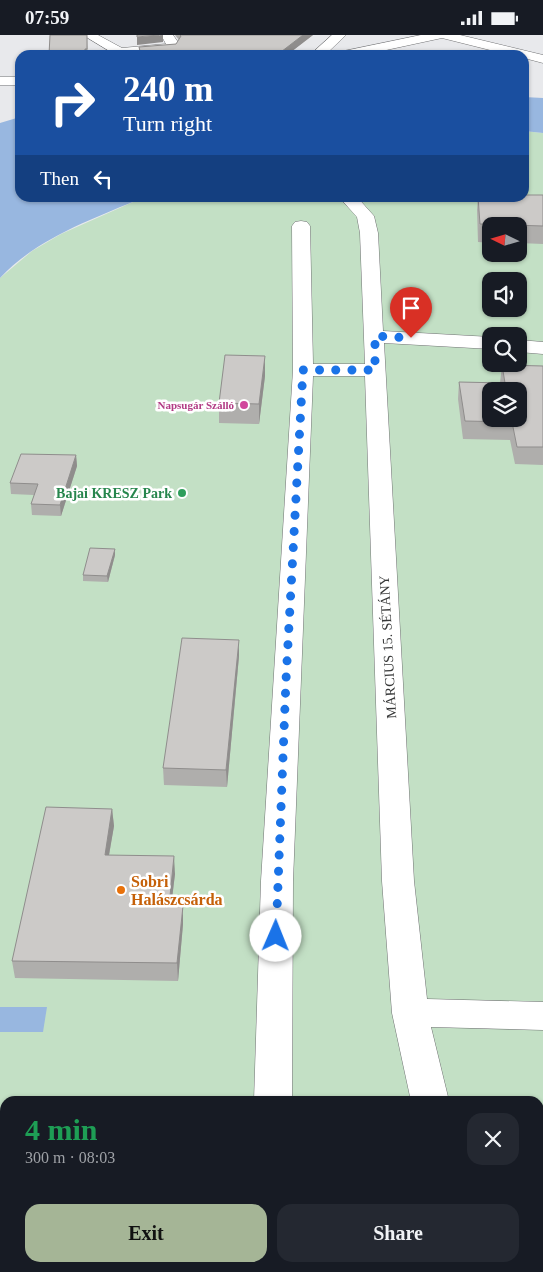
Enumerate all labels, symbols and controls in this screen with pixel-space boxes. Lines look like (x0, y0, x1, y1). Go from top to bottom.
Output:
text: 07:59 (25, 7, 69, 28)
icon: right (40, 70, 105, 135)
text: 240 m (123, 70, 213, 109)
text: Turn right (123, 111, 212, 136)
icon: left (89, 165, 117, 193)
text: Then (40, 168, 79, 189)
north arrow (482, 217, 528, 263)
map controls (482, 217, 527, 427)
button: sound (482, 272, 527, 317)
pin (390, 287, 432, 338)
icon: arrive (397, 294, 425, 322)
button: search (482, 327, 527, 372)
button: layers (482, 382, 527, 427)
place label: Napsugár Szálló (157, 399, 234, 411)
marker: Napsugár Szálló (238, 399, 250, 411)
place label: Bajai KRESZ Park (56, 486, 172, 501)
marker: Bajai KRESZ Park (176, 487, 188, 499)
street label: MÁRCIUS 15. SÉTÁNY (376, 575, 399, 719)
place label: Sobri Halászcsárda (131, 873, 223, 908)
marker: Sobri Halászcsárda (115, 884, 127, 896)
position arrow (249, 909, 301, 961)
text: 4 min (25, 1113, 98, 1146)
button: close (467, 1113, 519, 1165)
text: 300 m · 08:03 (25, 1149, 115, 1166)
button: Exit (25, 1204, 267, 1262)
button: Share (277, 1204, 519, 1262)

